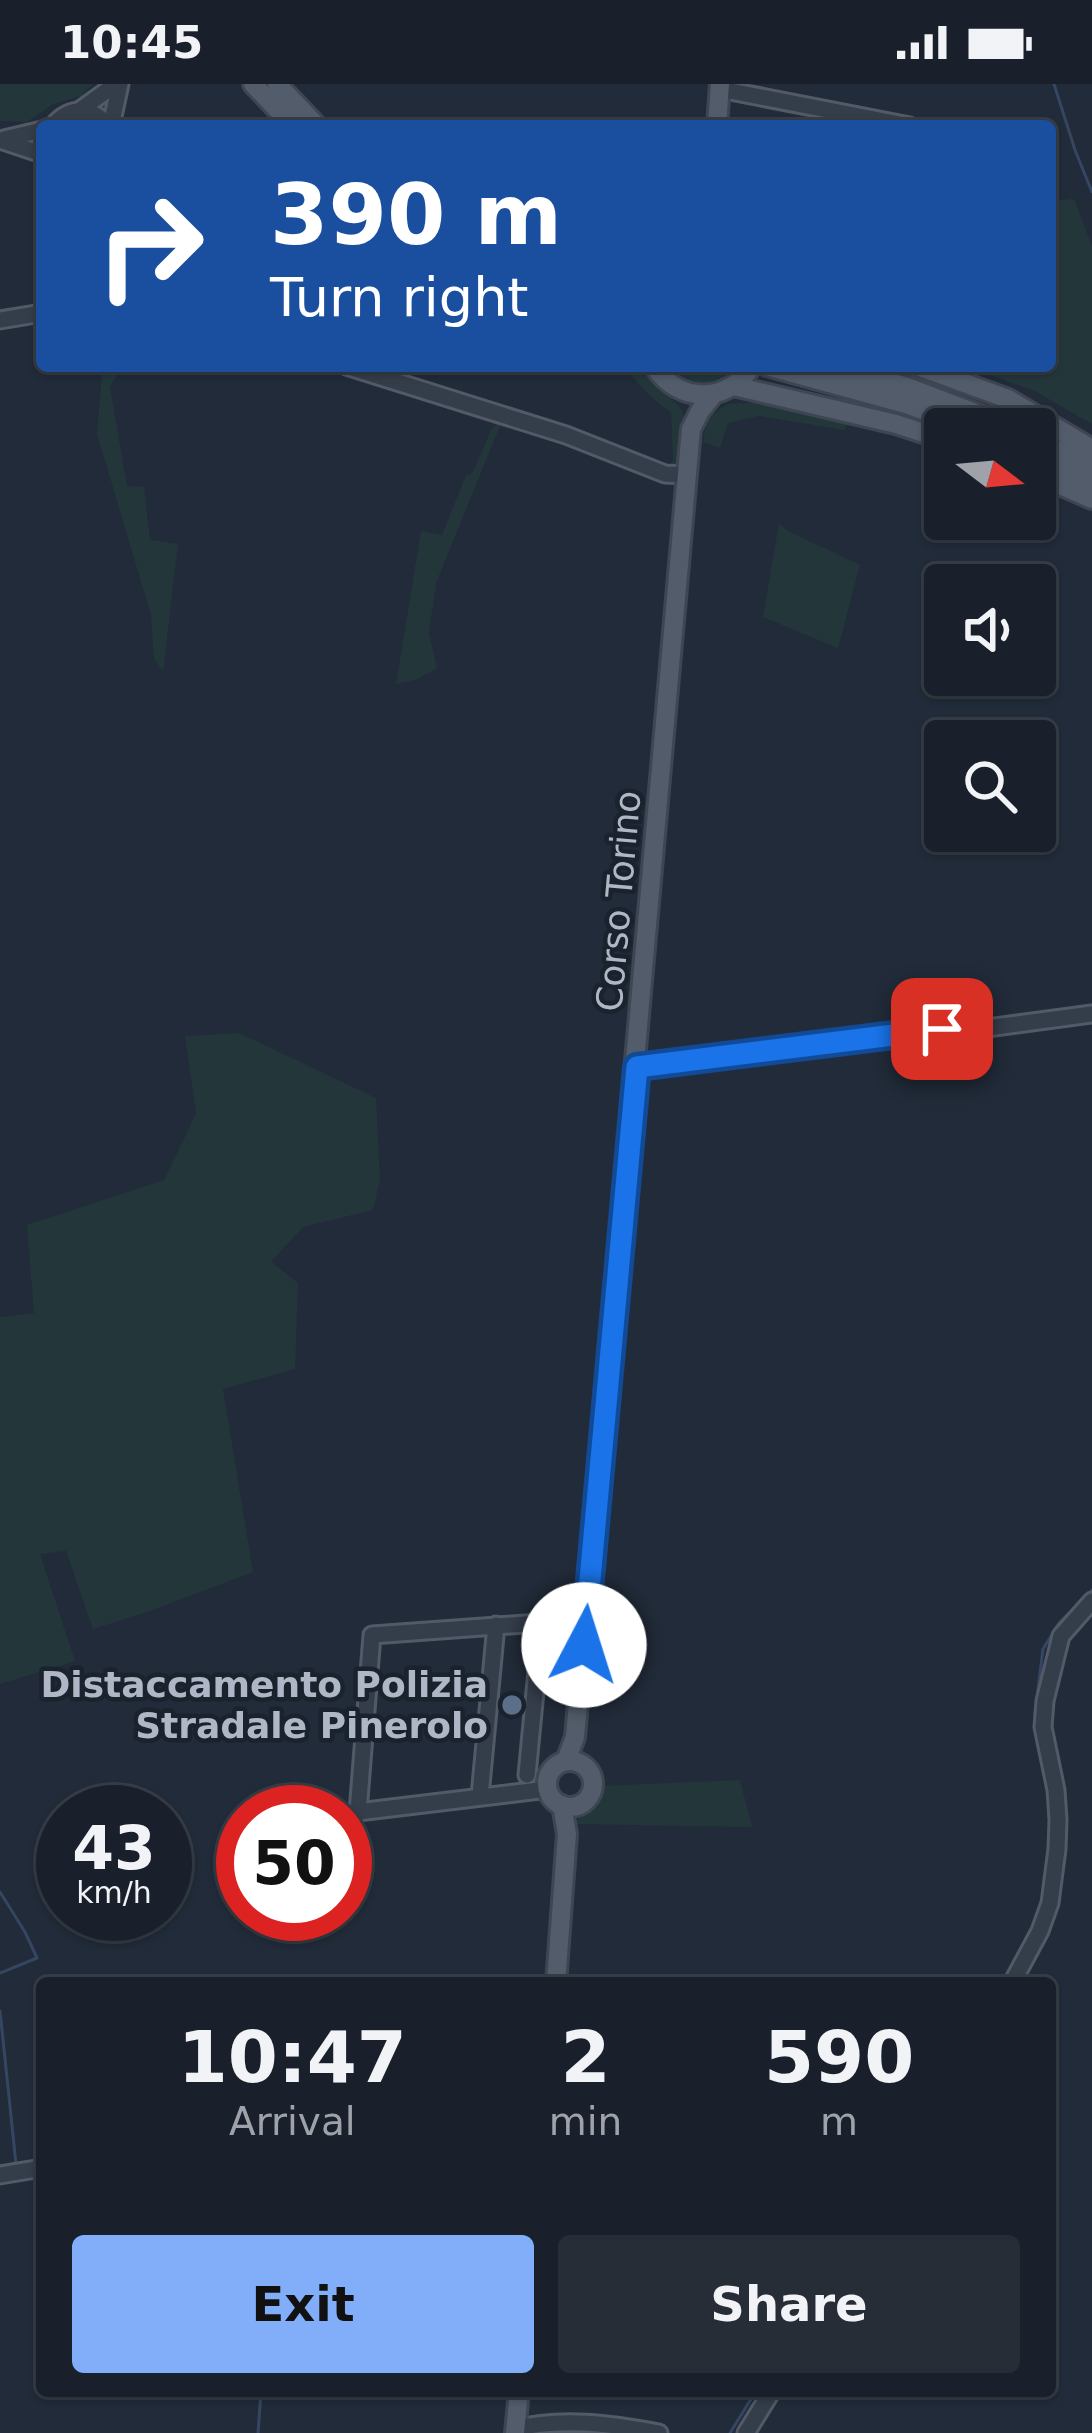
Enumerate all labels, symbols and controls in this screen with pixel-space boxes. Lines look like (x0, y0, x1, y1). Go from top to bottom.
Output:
text: 10:45 (60, 16, 203, 69)
text: 390 m (270, 166, 562, 264)
icon: right (72, 168, 228, 324)
text: Turn right (270, 266, 529, 329)
north arrow (924, 408, 1056, 540)
map controls (924, 408, 1056, 852)
button: sound (924, 564, 1056, 696)
button: search (924, 720, 1056, 852)
street label: Corso Torino (588, 789, 649, 1013)
pin (891, 978, 993, 1080)
icon: arrive (909, 996, 975, 1062)
position arrow (521, 1582, 647, 1708)
place label: Distaccamento Polizia Stradale Pinerolo (40, 1664, 488, 1746)
marker: Distaccamento Polizia Stradale Pinerolo (499, 1692, 525, 1718)
speed limit sign: 50 (216, 1785, 372, 1941)
text: 43 (72, 1813, 156, 1883)
text: km/h (76, 1875, 152, 1910)
text: 10:47 (178, 2015, 407, 2099)
text: 2 (560, 2015, 610, 2099)
text: 590 (764, 2015, 914, 2099)
text: Arrival (229, 2099, 356, 2144)
text: min (549, 2099, 622, 2144)
text: m (820, 2099, 858, 2144)
button: Exit (72, 2235, 534, 2373)
button: Share (558, 2235, 1020, 2373)

